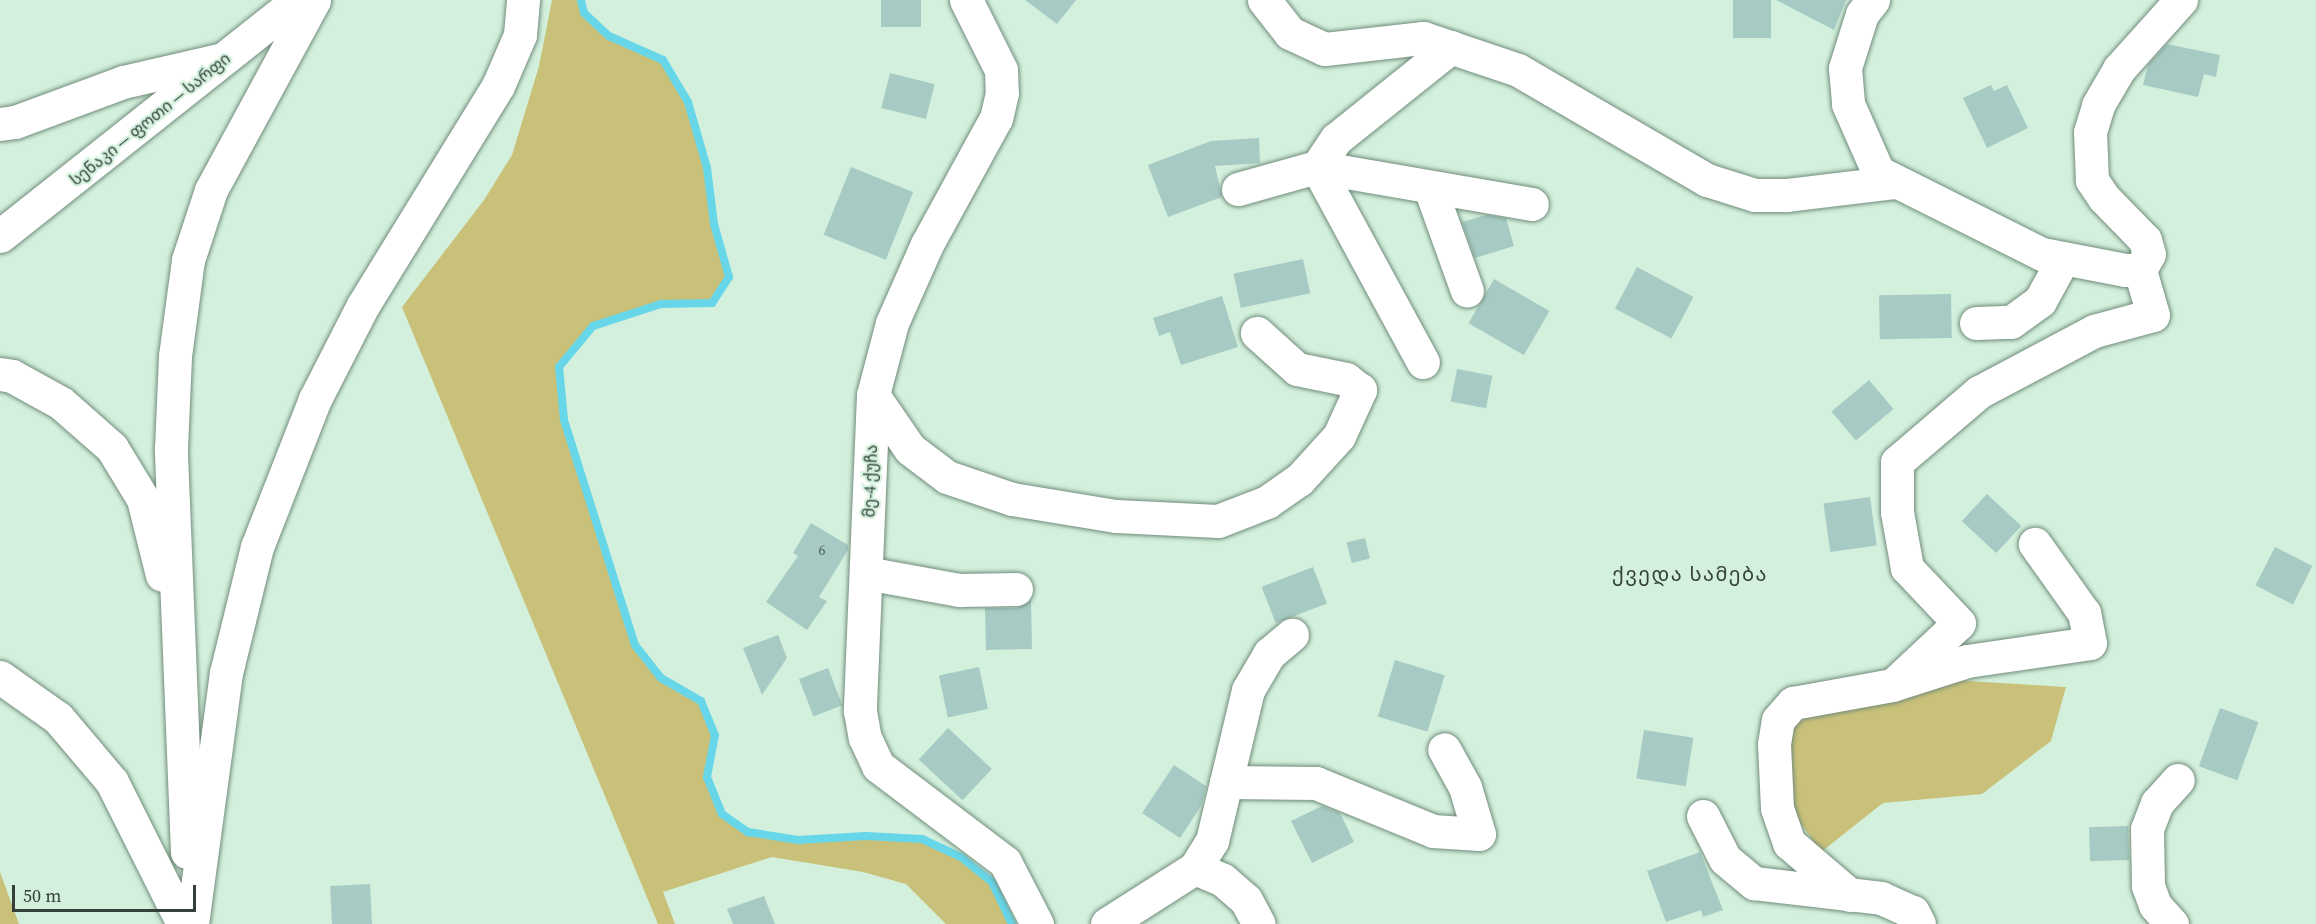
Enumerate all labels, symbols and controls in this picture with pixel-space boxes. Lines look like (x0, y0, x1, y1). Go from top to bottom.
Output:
street label: სენაკი — ფოთი — სარფი (66, 49, 234, 189)
street label: მე-4 ქუჩა (859, 444, 881, 518)
house number: 6 (819, 542, 825, 558)
district label: ქვედა სამება (1612, 562, 1768, 586)
scale bar (15, 873, 200, 911)
text: 50 m (23, 883, 61, 908)

